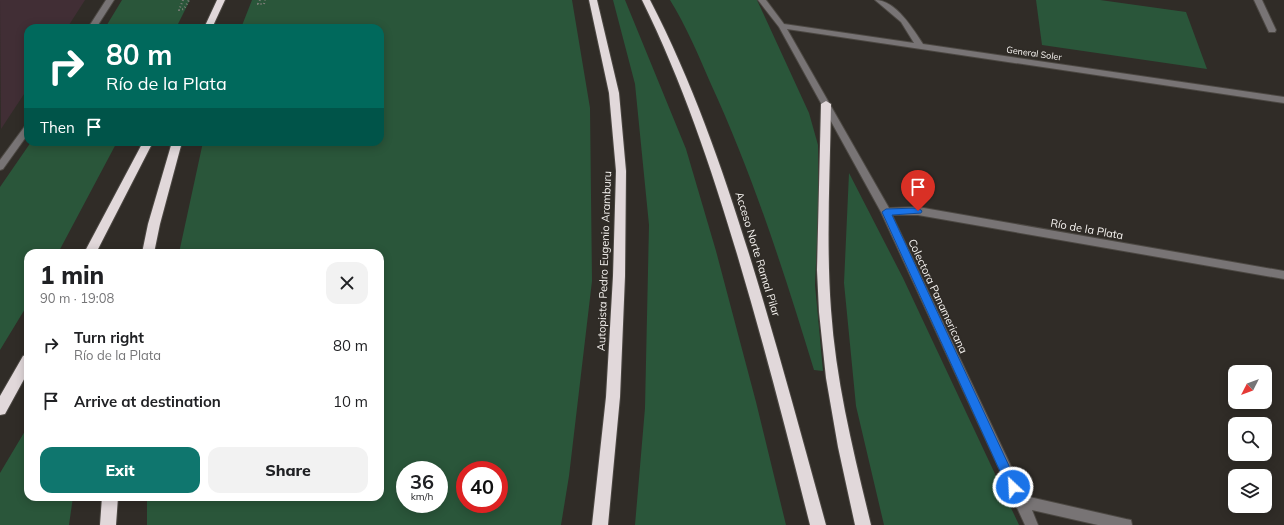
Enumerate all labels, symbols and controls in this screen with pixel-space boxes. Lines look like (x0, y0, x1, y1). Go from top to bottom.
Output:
text: 80 m (106, 37, 172, 72)
icon: right (40, 40, 92, 92)
street label: General Soler (1006, 44, 1063, 62)
text: Río de la Plata (106, 72, 227, 95)
icon: arrive (83, 116, 105, 138)
text: Then (40, 118, 75, 137)
pin (901, 170, 935, 211)
street label: Autopista Pedro Eugenio Aramburu (594, 171, 614, 351)
icon: arrive (907, 176, 929, 198)
street label: Acceso Norte Ramal Pilar (732, 190, 784, 318)
street label: Río de la Plata (1049, 216, 1125, 242)
street label: Colectora Panamericana (905, 236, 971, 356)
text: 1 min (40, 260, 104, 290)
button: close (326, 262, 368, 304)
text: 90 m · 19:08 (40, 290, 114, 306)
text: Turn right (74, 328, 144, 347)
icon: right (40, 334, 62, 356)
text: 80 m (333, 336, 368, 355)
text: Río de la Plata (74, 347, 161, 363)
north arrow (1228, 365, 1272, 409)
map controls (1228, 365, 1272, 513)
icon: arrive (40, 390, 62, 412)
text: Arrive at destination (74, 392, 221, 411)
text: 10 m (333, 392, 368, 411)
button: search (1228, 417, 1272, 461)
button: Exit (40, 447, 200, 493)
button: Share (208, 447, 368, 493)
speed limit sign: 40 (456, 461, 508, 513)
position arrow (992, 466, 1034, 508)
text: 36 (410, 469, 434, 494)
button: layers (1228, 469, 1272, 513)
text: km/h (411, 490, 433, 503)

